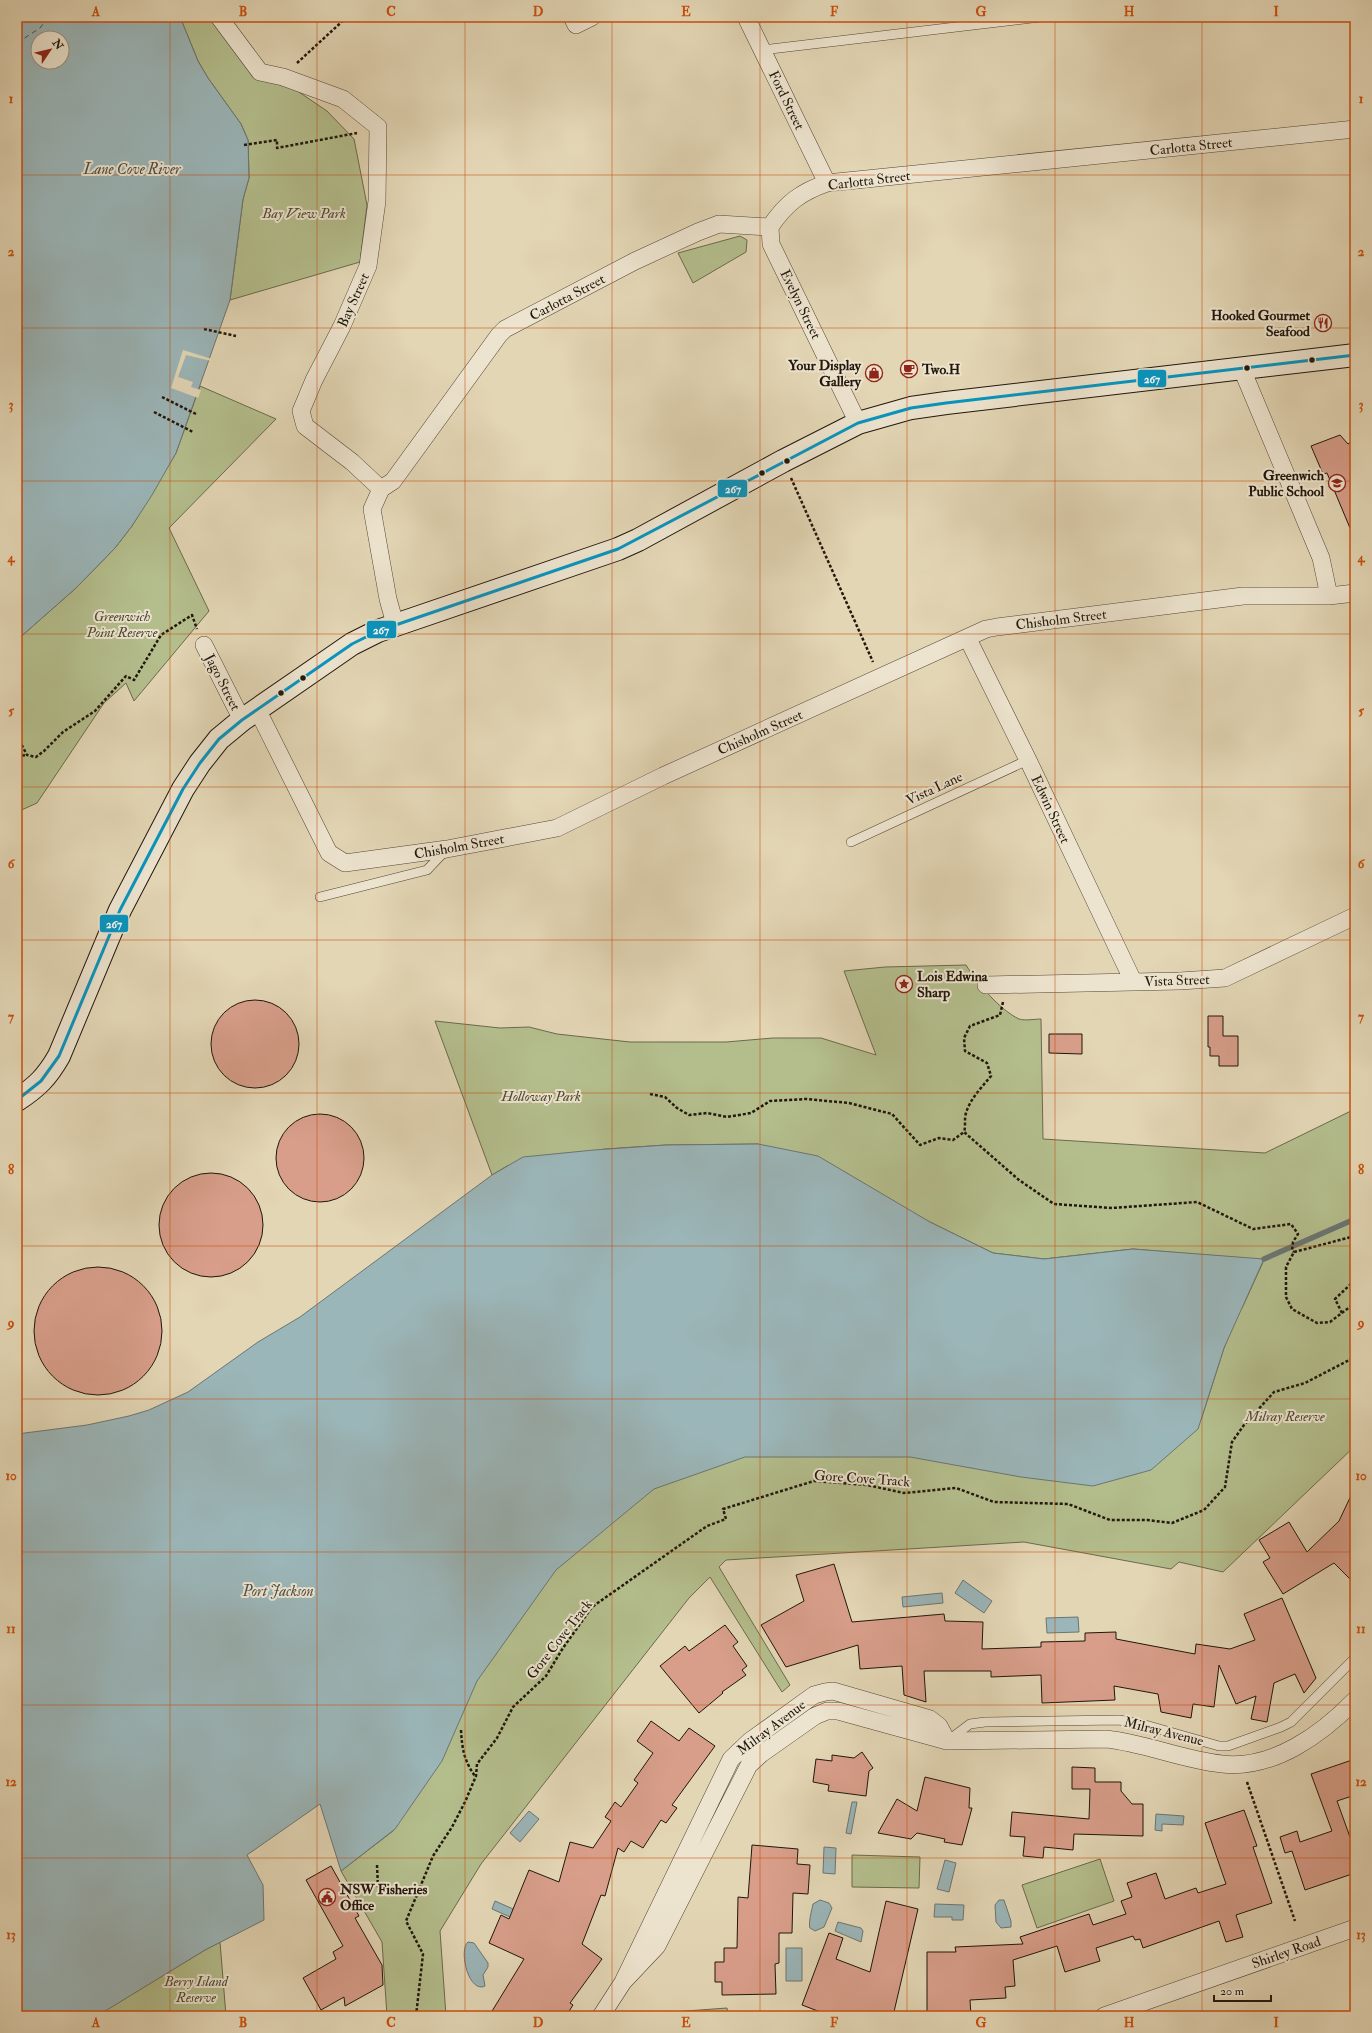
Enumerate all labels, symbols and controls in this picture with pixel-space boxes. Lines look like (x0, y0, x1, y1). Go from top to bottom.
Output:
text: A (91, 4, 101, 20)
text: B (239, 4, 247, 20)
text: C (386, 4, 396, 20)
text: D (533, 4, 544, 20)
text: E (681, 4, 691, 20)
text: F (830, 4, 839, 20)
text: G (976, 4, 987, 20)
text: H (1124, 4, 1135, 20)
text: I (1273, 4, 1279, 20)
north arrow (30, 30, 70, 70)
text: N (49, 36, 67, 53)
street label: Ford Street (765, 68, 808, 133)
text: 1 (9, 91, 14, 107)
text: 1 (1359, 91, 1364, 107)
street label: Carlotta Street (1149, 134, 1234, 159)
water label: Lane Cove River (82, 160, 182, 179)
street label: Carlotta Street (827, 167, 912, 194)
park label: Bay View Park (261, 205, 346, 222)
text: 2 (8, 244, 15, 260)
text: 2 (1358, 244, 1365, 260)
street label: Evelyn Street (776, 267, 825, 343)
street label: Bay Street (334, 270, 374, 330)
street label: Carlotta Street (527, 270, 608, 324)
place label: Hooked Gourmet Seafood (1211, 307, 1310, 340)
restaurant icon: Hooked Gourmet Seafood (1313, 313, 1333, 333)
unlabelled marker (1307, 355, 1317, 365)
place label: Your Display Gallery (787, 357, 862, 391)
cafe icon: Two.H (899, 359, 919, 379)
place label: Two.H (921, 361, 961, 378)
shop icon: Your Display Gallery (864, 363, 884, 383)
unlabelled marker (1242, 363, 1252, 373)
line badge: 267 (1137, 369, 1167, 388)
text: 267 (1144, 373, 1161, 386)
text: 3 (9, 397, 14, 413)
text: 3 (1359, 397, 1364, 413)
unlabelled marker (782, 456, 792, 466)
place label: Greenwich Public School (1248, 467, 1325, 500)
unlabelled marker (757, 468, 767, 478)
school or university icon: Greenwich Public School (1327, 473, 1347, 493)
line badge: 267 (717, 479, 748, 498)
text: 267 (725, 483, 742, 496)
text: 4 (6, 550, 15, 566)
text: 4 (1356, 550, 1365, 566)
street label: Chisholm Street (1015, 605, 1108, 633)
park label: Greenwich Point Reserve (86, 608, 158, 641)
line badge: 267 (366, 620, 397, 639)
text: 267 (373, 624, 390, 637)
street label: Jago Street (201, 650, 244, 714)
unlabelled marker (298, 673, 308, 683)
unlabelled marker (276, 688, 286, 698)
text: 5 (8, 703, 14, 719)
text: 5 (1358, 703, 1364, 719)
street label: Chisholm Street (715, 706, 806, 759)
street label: Vista Lane (903, 768, 965, 809)
street label: Edwin Street (1027, 772, 1074, 846)
street label: Chisholm Street (413, 830, 506, 863)
text: 6 (8, 856, 16, 872)
text: 6 (1358, 856, 1366, 872)
line badge: 267 (99, 914, 129, 933)
text: 267 (106, 918, 123, 931)
place label: Lois Edwina Sharp (917, 968, 989, 1002)
street label: Vista Street (1144, 971, 1210, 990)
place icon: Lois Edwina Sharp (894, 974, 914, 994)
text: 7 (8, 1009, 15, 1025)
text: 7 (1358, 1009, 1365, 1025)
park label: Holloway Park (500, 1088, 581, 1105)
text: 8 (8, 1162, 14, 1178)
text: 8 (1358, 1162, 1364, 1178)
text: 9 (6, 1315, 15, 1331)
text: 9 (1356, 1315, 1365, 1331)
park label: Milray Reserve (1244, 1408, 1325, 1425)
street label: Gore Cove Track (813, 1467, 911, 1490)
text: 10 (5, 1468, 17, 1484)
text: 10 (1355, 1468, 1367, 1484)
water label: Port Jackson (241, 1582, 314, 1601)
street label: Gore Cove Track (523, 1596, 596, 1682)
text: 11 (6, 1621, 16, 1637)
text: 11 (1356, 1621, 1366, 1637)
street label: Milray Avenue (734, 1696, 810, 1759)
street label: Milray Avenue (1122, 1713, 1206, 1751)
text: 12 (5, 1774, 17, 1790)
text: 12 (1355, 1774, 1367, 1790)
place label: NSW Fisheries Office (339, 1881, 428, 1914)
public building icon: NSW Fisheries Office (317, 1887, 337, 1907)
text: 13 (6, 1927, 16, 1943)
text: 13 (1356, 1927, 1366, 1943)
street label: Shirley Road (1249, 1933, 1323, 1973)
park label: Berry Island Reserve (163, 1973, 229, 2006)
scale bar (1214, 1977, 1271, 2003)
text: 20 m (1220, 1984, 1245, 1999)
text: A (91, 2015, 101, 2031)
text: B (239, 2015, 247, 2031)
text: C (386, 2015, 396, 2031)
text: D (533, 2015, 544, 2031)
text: E (681, 2015, 691, 2031)
text: F (830, 2015, 839, 2031)
text: G (976, 2015, 987, 2031)
text: H (1124, 2015, 1135, 2031)
text: I (1273, 2015, 1279, 2031)

